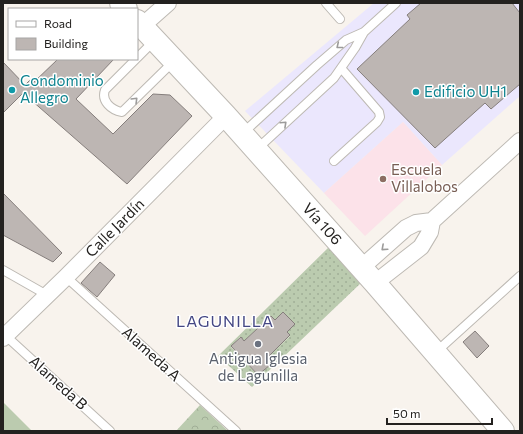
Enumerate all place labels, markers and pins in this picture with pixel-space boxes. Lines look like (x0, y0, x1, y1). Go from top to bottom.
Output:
place label: Condominio Allegro (20, 71, 104, 106)
place label: Edificio UH1 (424, 82, 507, 100)
marker: Condominio Allegro (7, 85, 17, 95)
marker: Edificio UH1 (411, 87, 421, 97)
place label: Escuela Villalobos (391, 160, 458, 195)
marker: Escuela Villalobos (378, 174, 388, 184)
marker: Antigua Iglesia de Lagunilla (253, 339, 263, 349)
place label: Antigua Iglesia de Lagunilla (209, 349, 307, 384)

